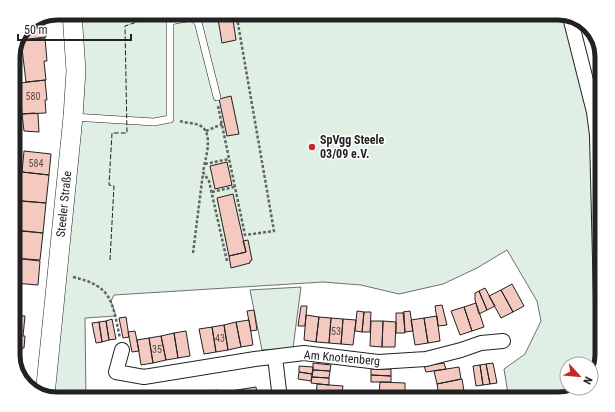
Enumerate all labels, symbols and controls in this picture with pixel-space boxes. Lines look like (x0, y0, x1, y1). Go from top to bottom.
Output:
scale bar (18, 16, 131, 42)
text: 50 m (24, 23, 48, 37)
house number: 580 (26, 91, 40, 102)
place label: SpVgg Steele 03/09 e.V. (320, 133, 385, 161)
marker: SpVgg Steele 03/09 e.V. (307, 142, 317, 152)
house number: 584 (29, 158, 43, 169)
street label: Steeler Straße (54, 170, 74, 238)
house number: 53 (331, 326, 341, 337)
house number: 43 (215, 333, 225, 344)
house number: 35 (152, 344, 162, 355)
street label: Am Knottenberg (303, 348, 381, 368)
north arrow (559, 356, 599, 396)
text: N (580, 374, 595, 386)

